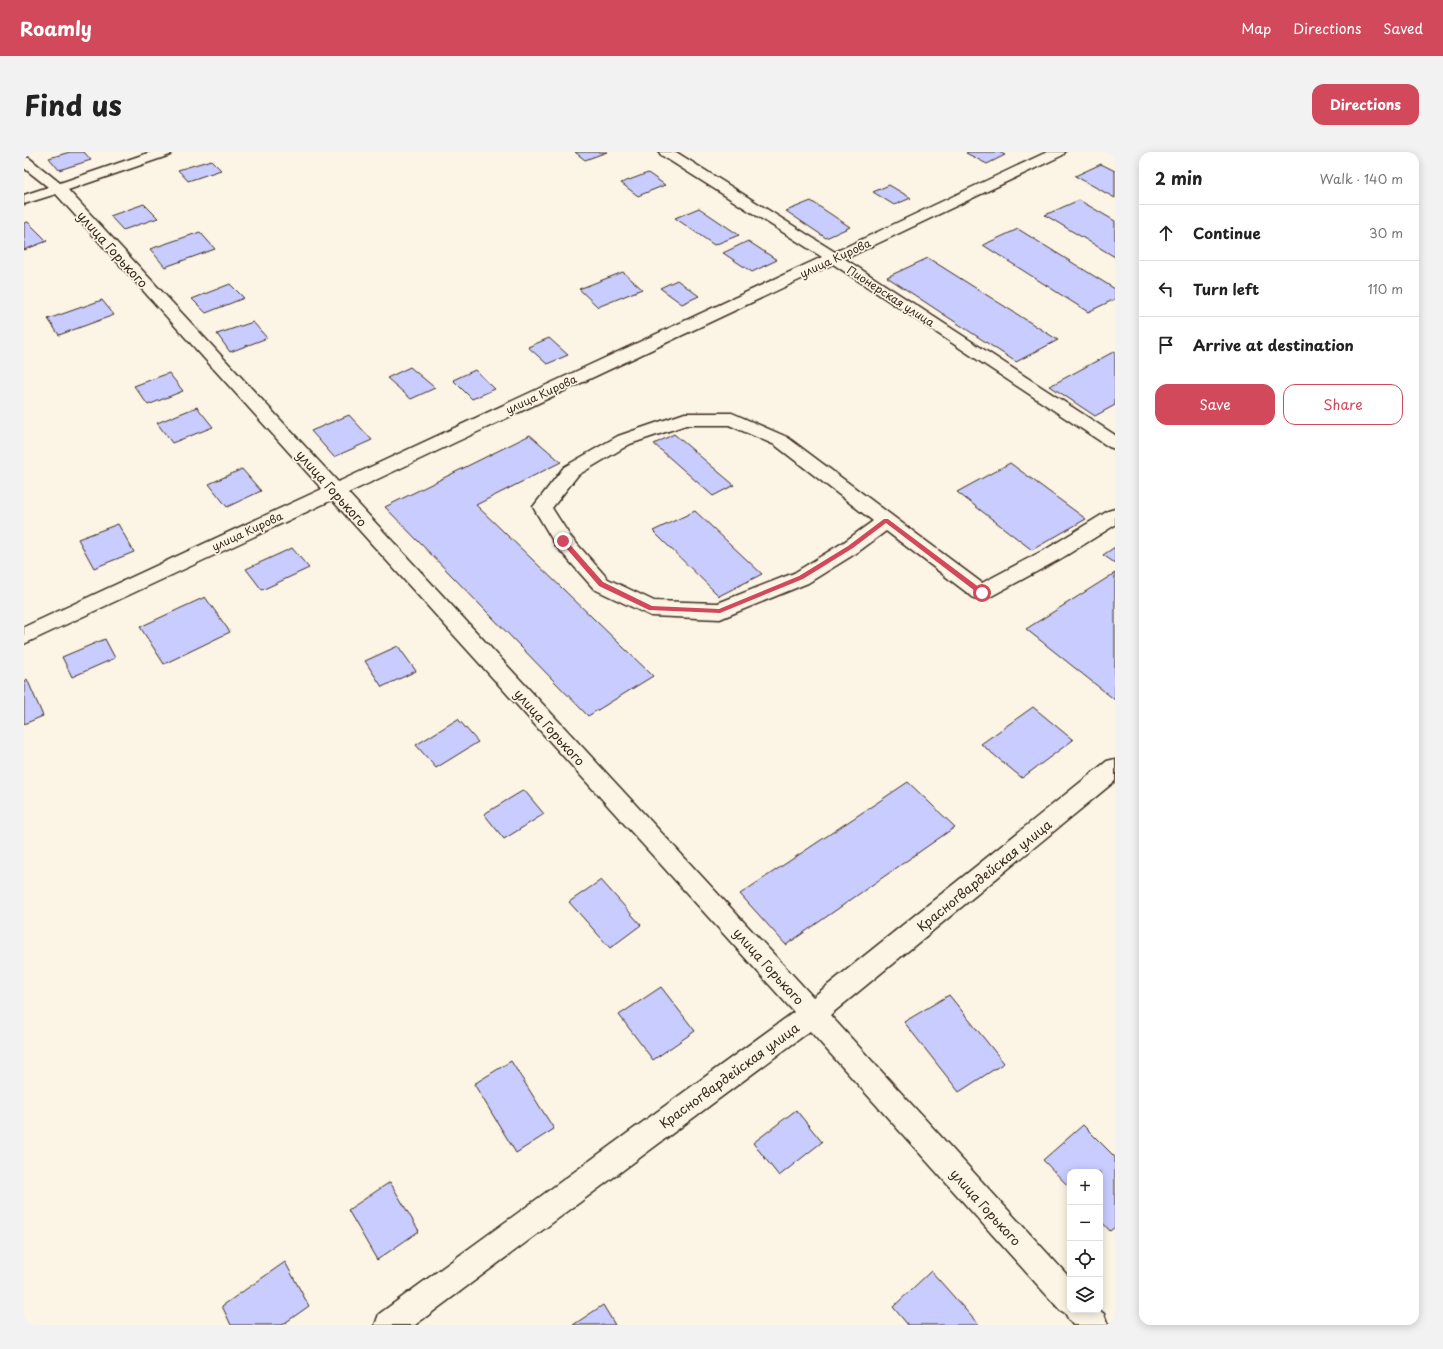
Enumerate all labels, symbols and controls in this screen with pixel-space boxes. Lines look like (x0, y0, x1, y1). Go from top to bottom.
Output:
text: Roamly (20, 14, 92, 42)
text: Map (1241, 18, 1271, 39)
text: Directions (1293, 18, 1361, 39)
text: Saved (1383, 18, 1423, 39)
text: Find us (24, 83, 122, 126)
button: Directions (1312, 84, 1419, 125)
text: 2 min (1155, 165, 1202, 191)
text: Walk · 140 m (1320, 169, 1403, 188)
street label: улица Горького (73, 206, 153, 292)
text: Continue (1193, 221, 1261, 244)
icon: ahead (1155, 222, 1177, 244)
text: 30 m (1369, 223, 1403, 242)
street label: улица Кирова (797, 234, 873, 282)
street label: Пионерская улица (844, 261, 938, 331)
text: Turn left (1193, 277, 1259, 300)
icon: left (1155, 278, 1177, 300)
text: 110 m (1368, 279, 1403, 298)
text: Arrive at destination (1193, 333, 1354, 356)
icon: arrive (1155, 334, 1177, 356)
street label: улица Кирова (503, 370, 579, 418)
button: Save (1155, 384, 1275, 425)
button: Share (1283, 384, 1403, 425)
street label: улица Горького (292, 445, 372, 531)
street label: улица Кирова (209, 507, 285, 555)
route end (554, 532, 572, 550)
route start (973, 584, 991, 602)
street label: улица Горького (510, 684, 590, 770)
street label: Красногвардейская улица (913, 814, 1056, 935)
street label: улица Горького (729, 923, 809, 1009)
street label: Красногвардейская улица (655, 1017, 803, 1132)
street label: улица Горького (946, 1164, 1026, 1250)
map controls (1067, 1169, 1103, 1313)
button: + (1067, 1169, 1103, 1205)
button: − (1067, 1205, 1103, 1241)
button: locate (1067, 1241, 1103, 1277)
button: layers (1067, 1277, 1103, 1313)

